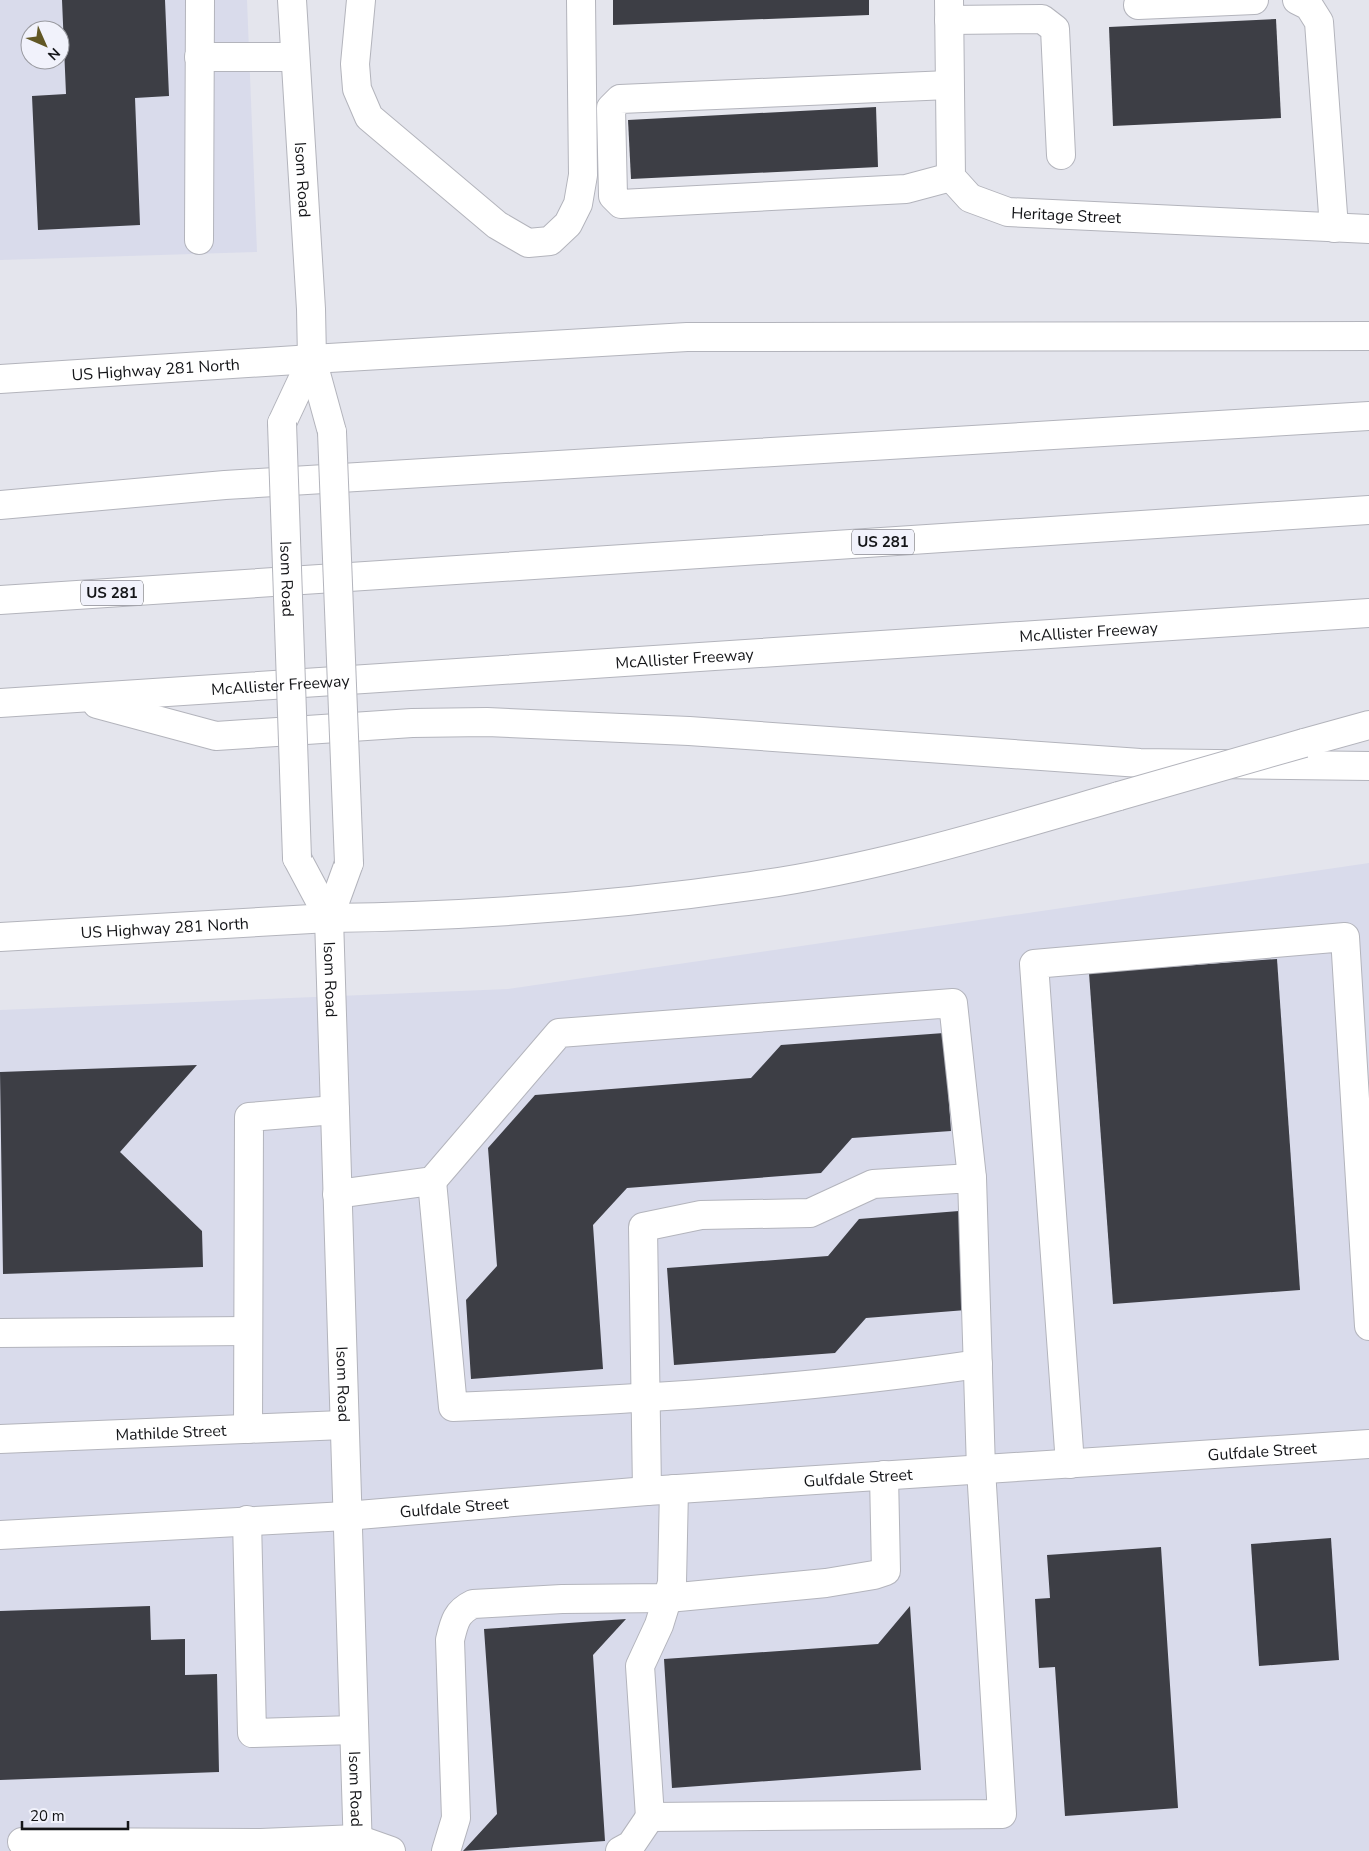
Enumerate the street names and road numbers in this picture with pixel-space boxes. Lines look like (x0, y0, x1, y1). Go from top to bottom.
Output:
street label: Isom Road (289, 141, 315, 218)
street label: Heritage Street (1011, 202, 1122, 229)
street label: US Highway 281 North (71, 354, 241, 386)
road number: US 281 (852, 530, 914, 554)
street label: Isom Road (274, 541, 299, 617)
road number: US 281 (81, 580, 143, 606)
street label: McAllister Freeway (1019, 617, 1159, 648)
street label: McAllister Freeway (615, 643, 755, 675)
street label: McAllister Freeway (211, 670, 351, 701)
street label: US Highway 281 North (80, 913, 250, 944)
street label: Isom Road (318, 941, 342, 1018)
street label: Isom Road (330, 1346, 355, 1423)
street label: Mathilde Street (115, 1420, 227, 1446)
street label: Gulfdale Street (1207, 1437, 1318, 1466)
street label: Gulfdale Street (803, 1464, 914, 1493)
street label: Gulfdale Street (399, 1493, 510, 1523)
street label: Isom Road (343, 1751, 367, 1827)

